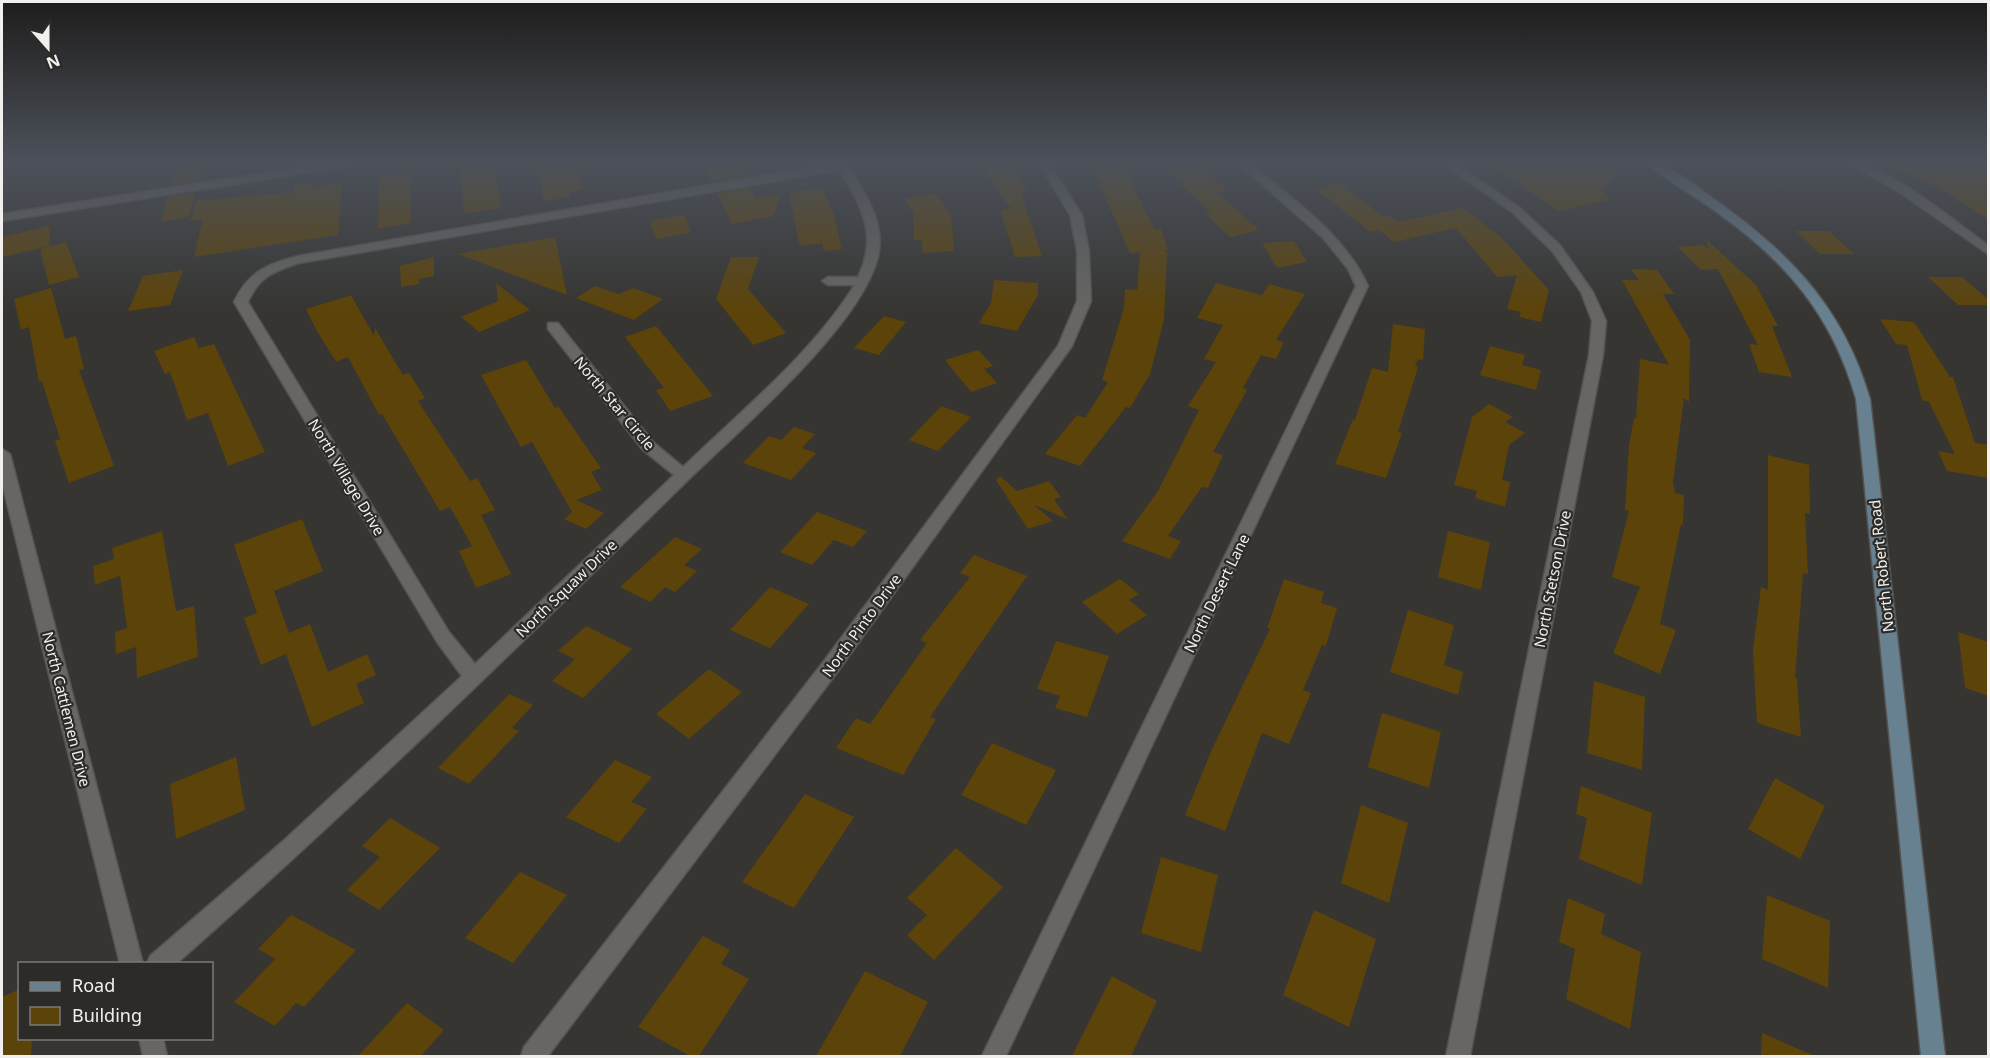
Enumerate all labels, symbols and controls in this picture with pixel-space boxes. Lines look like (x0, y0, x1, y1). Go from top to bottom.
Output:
north arrow (18, 18, 78, 78)
text: N (43, 49, 63, 75)
street label: North Star Circle (570, 352, 660, 454)
street label: North Village Drive (304, 415, 390, 539)
street label: North Robert Road (1864, 499, 1898, 633)
street label: North Stetson Drive (1529, 509, 1575, 649)
street label: North Desert Lane (1179, 530, 1253, 656)
street label: North Squaw Drive (511, 535, 621, 641)
street label: North Pinto Drive (817, 569, 905, 681)
street label: North Cattlemen Drive (38, 629, 96, 789)
legend (18, 962, 213, 1040)
text: Road (72, 973, 115, 997)
text: Building (72, 1003, 142, 1027)

